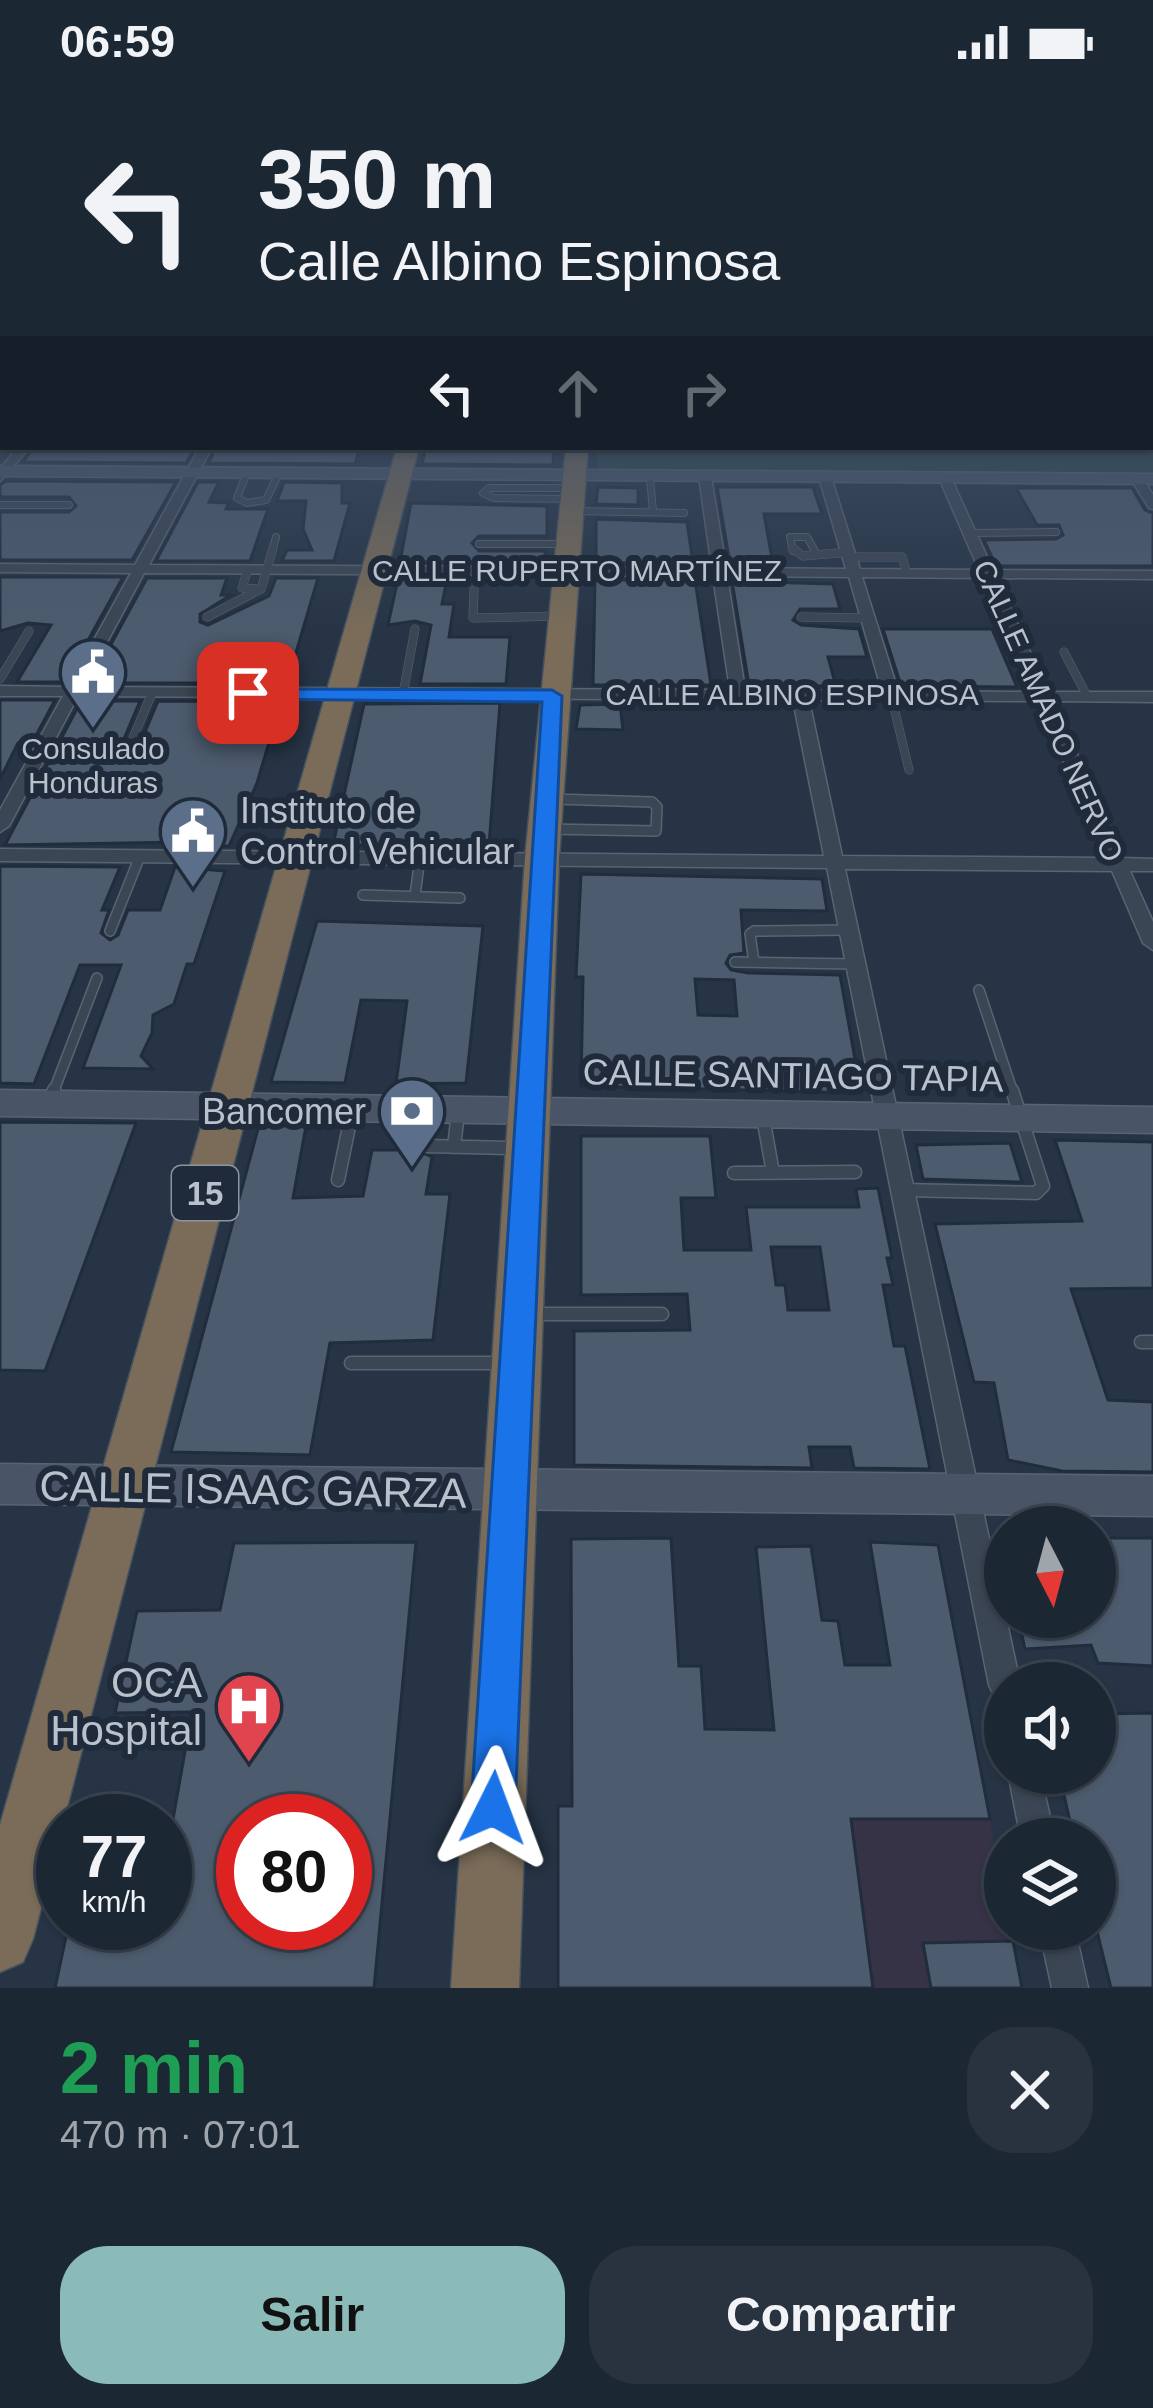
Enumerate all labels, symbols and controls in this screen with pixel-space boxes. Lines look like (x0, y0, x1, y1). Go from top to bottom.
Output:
text: 06:59 (60, 16, 175, 67)
icon: left (60, 132, 216, 288)
text: 350 m (258, 132, 496, 226)
text: Calle Albino Espinosa (258, 231, 780, 291)
icon: left (419, 360, 485, 426)
icon: ahead (545, 360, 611, 426)
icon: right (671, 360, 737, 426)
street label: CALLE RUPERTO MARTÍNEZ (372, 554, 782, 587)
street label: CALLE AMADO NERVO (967, 555, 1130, 867)
public building icon: Consulado Honduras (58, 637, 128, 731)
pin (197, 642, 299, 744)
icon: arrive (215, 660, 281, 726)
street label: CALLE ALBINO ESPINOSA (605, 678, 979, 711)
place label: Consulado Honduras (21, 732, 165, 799)
place label: Instituto de Control Vehicular (240, 790, 514, 872)
public building icon: Instituto de Control Vehicular (158, 796, 228, 890)
street label: CALLE SANTIAGO TAPIA (582, 1051, 1004, 1100)
bank icon: Bancomer (377, 1076, 447, 1170)
place label: Bancomer (202, 1091, 366, 1132)
road number: 15 (172, 1166, 238, 1220)
street label: CALLE ISAAC GARZA (39, 1462, 467, 1517)
north arrow (984, 1506, 1116, 1638)
map controls (984, 1506, 1116, 1950)
place label: OCA Hospital (50, 1659, 202, 1754)
button: sound (984, 1662, 1116, 1794)
hospital icon: OCA Hospital (214, 1671, 284, 1765)
position arrow (430, 1745, 556, 1871)
speed limit sign: 80 (216, 1794, 372, 1950)
button: layers (984, 1818, 1116, 1950)
text: 77 (81, 1823, 147, 1890)
text: km/h (81, 1885, 147, 1918)
button: close (967, 2027, 1093, 2153)
text: 2 min (60, 2028, 248, 2108)
text: 470 m · 07:01 (60, 2113, 301, 2156)
button: Salir (60, 2246, 565, 2384)
button: Compartir (589, 2246, 1093, 2384)

